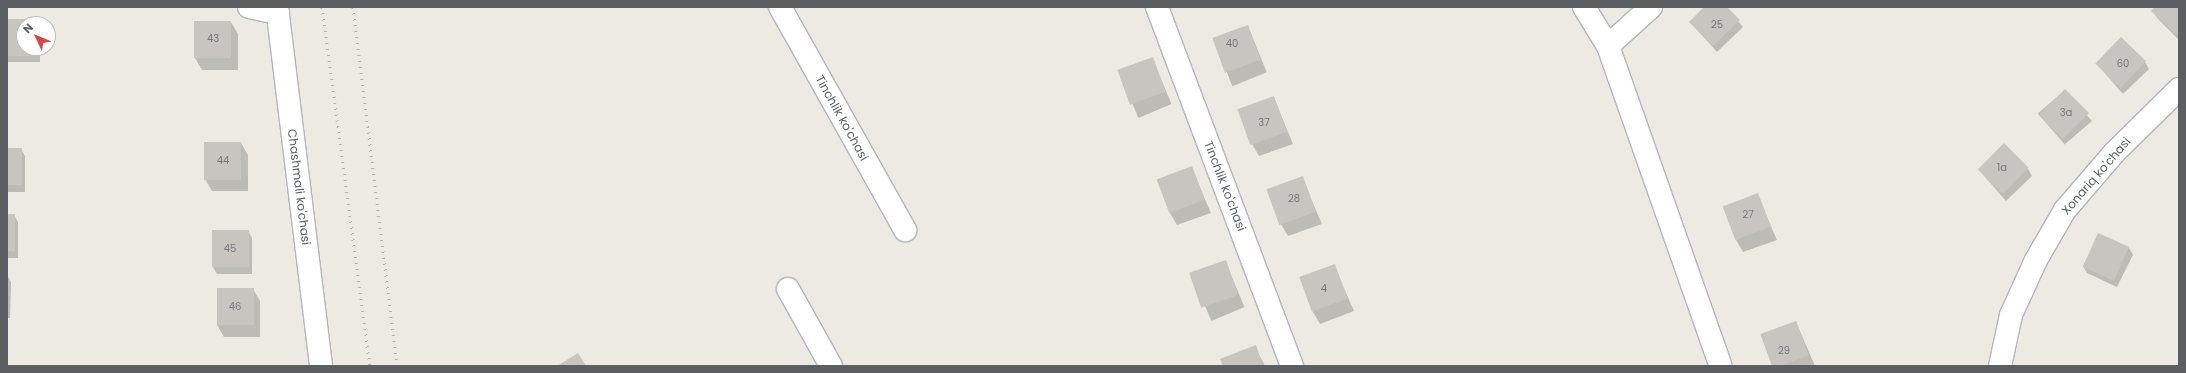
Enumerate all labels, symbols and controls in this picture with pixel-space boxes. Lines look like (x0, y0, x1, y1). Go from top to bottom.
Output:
north arrow (16, 16, 56, 56)
house number: 25 (1711, 19, 1723, 31)
text: N (19, 20, 37, 37)
house number: 43 (207, 33, 219, 45)
house number: 40 (1226, 38, 1238, 50)
house number: 60 (2117, 58, 2129, 70)
street label: Tinchlik ko'chasi (813, 73, 871, 163)
house number: 3a (2060, 107, 2072, 119)
house number: 37 (1258, 117, 1270, 129)
street label: Chashmali ko'chasi (285, 128, 313, 246)
street label: Xonariq ko'chasi (2059, 134, 2133, 218)
street label: Tinchlik ko'chasi (1201, 139, 1249, 233)
house number: 44 (217, 155, 229, 167)
house number: 1a (1997, 162, 2007, 174)
house number: 28 (1288, 193, 1300, 205)
house number: 27 (1742, 209, 1754, 221)
house number: 45 (224, 243, 236, 255)
house number: 4 (1321, 283, 1327, 295)
house number: 46 (229, 301, 241, 313)
house number: 29 (1778, 345, 1790, 357)

